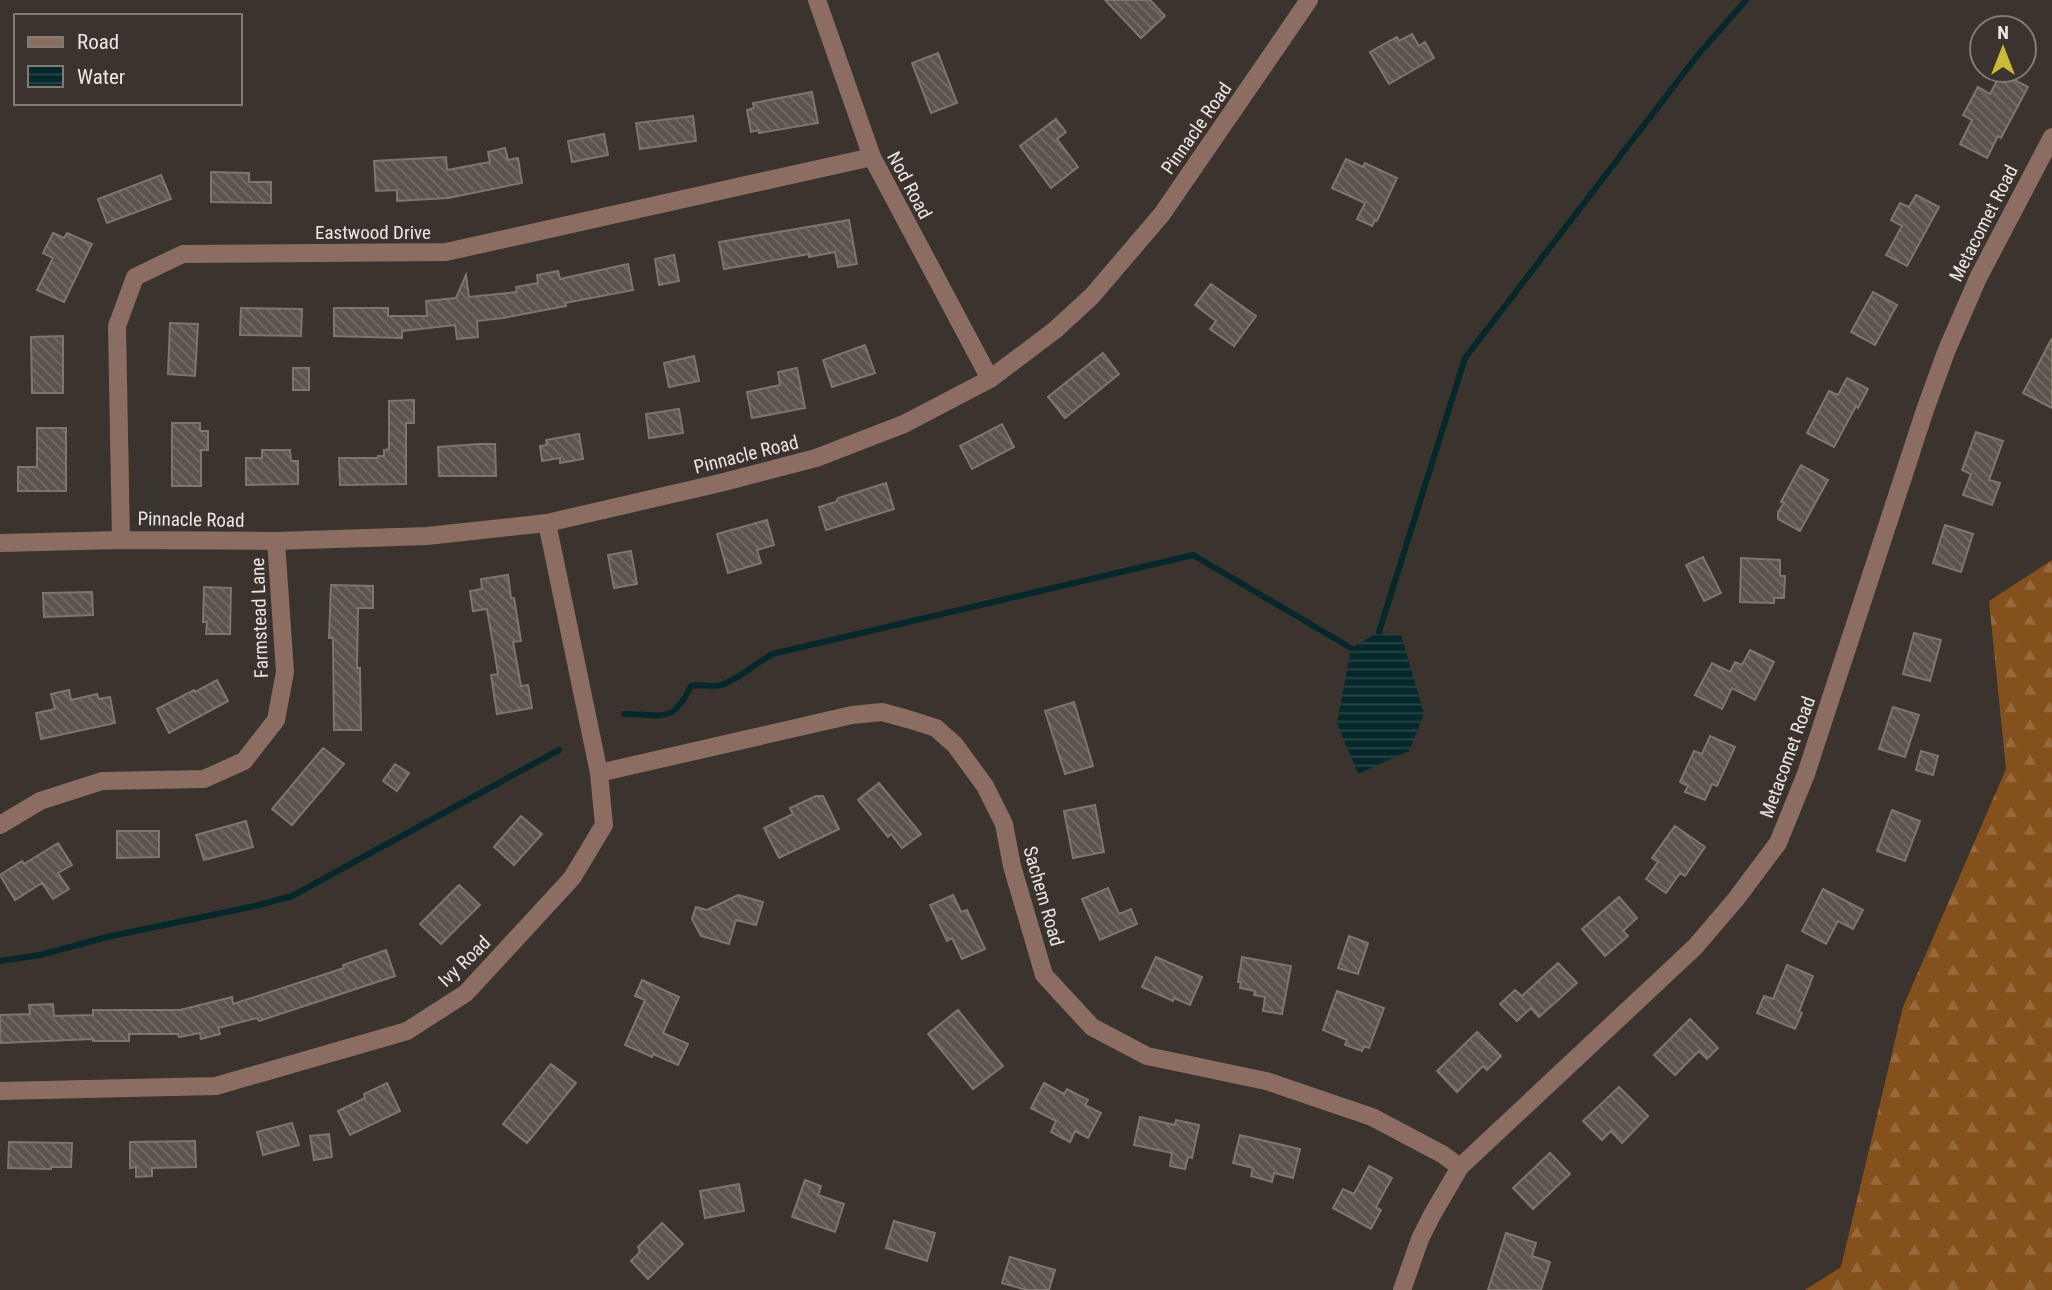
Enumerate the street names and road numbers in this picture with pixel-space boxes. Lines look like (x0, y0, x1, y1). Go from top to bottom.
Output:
street label: Pinnacle Road (1156, 78, 1237, 179)
street label: Nod Road (882, 147, 937, 223)
street label: Metacomet Road (1944, 161, 2023, 285)
street label: Eastwood Drive (315, 221, 431, 244)
street label: Pinnacle Road (691, 430, 801, 479)
street label: Pinnacle Road (137, 507, 245, 532)
street label: Farmstead Lane (246, 557, 273, 679)
street label: Metacomet Road (1755, 693, 1820, 821)
street label: Sachem Road (1018, 844, 1069, 949)
street label: Ivy Road (434, 931, 495, 992)

